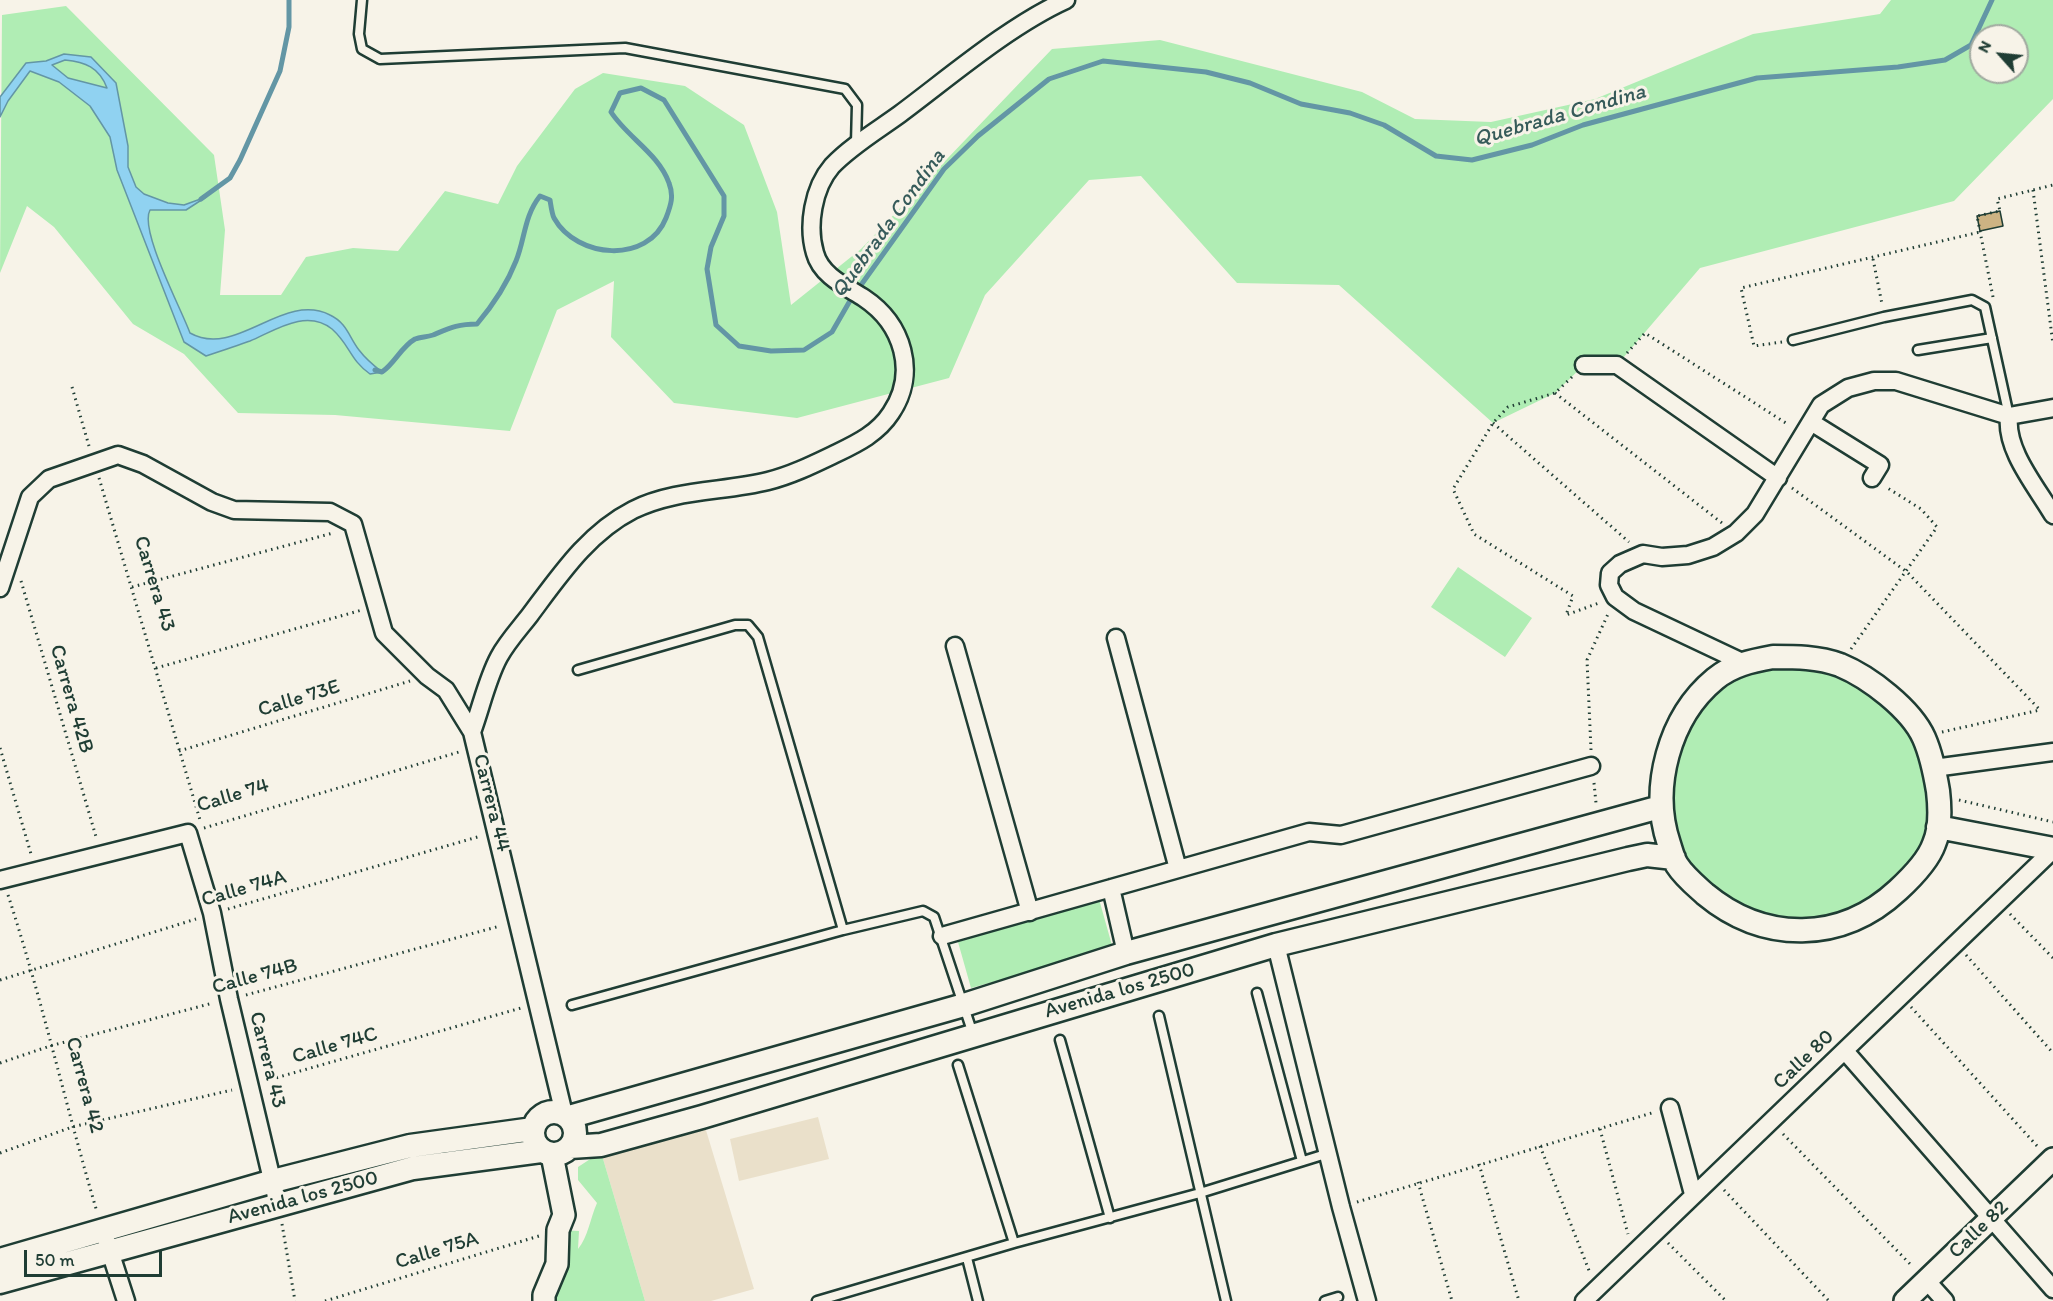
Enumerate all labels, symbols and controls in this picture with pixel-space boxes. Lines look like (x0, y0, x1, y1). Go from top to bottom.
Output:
north arrow (1969, 24, 2029, 84)
text: N (1973, 37, 1995, 56)
water label: Quebrada Condina (1471, 79, 1649, 153)
water label: Quebrada Condina (826, 145, 952, 303)
street label: Carrera 43 (128, 533, 180, 635)
street label: Carrera 42B (43, 642, 99, 756)
street label: Calle 73E (255, 675, 343, 723)
street label: Carrera 44 (467, 751, 515, 855)
street label: Calle 74 (194, 773, 272, 819)
street label: Calle 74A (198, 865, 290, 913)
street label: Calle 74B (209, 953, 301, 1001)
street label: Avenida los 2500 (1042, 957, 1198, 1025)
street label: Carrera 43 (243, 1009, 291, 1111)
street label: Calle 74C (289, 1022, 381, 1070)
street label: Calle 80 (1768, 1025, 1840, 1095)
street label: Carrera 42 (59, 1034, 109, 1136)
street label: Avenida los 2500 (225, 1166, 381, 1230)
street label: Calle 82 (1944, 1195, 2014, 1265)
street label: Calle 75A (392, 1226, 482, 1276)
scale bar (27, 1238, 165, 1276)
text: 50 m (35, 1249, 75, 1271)

